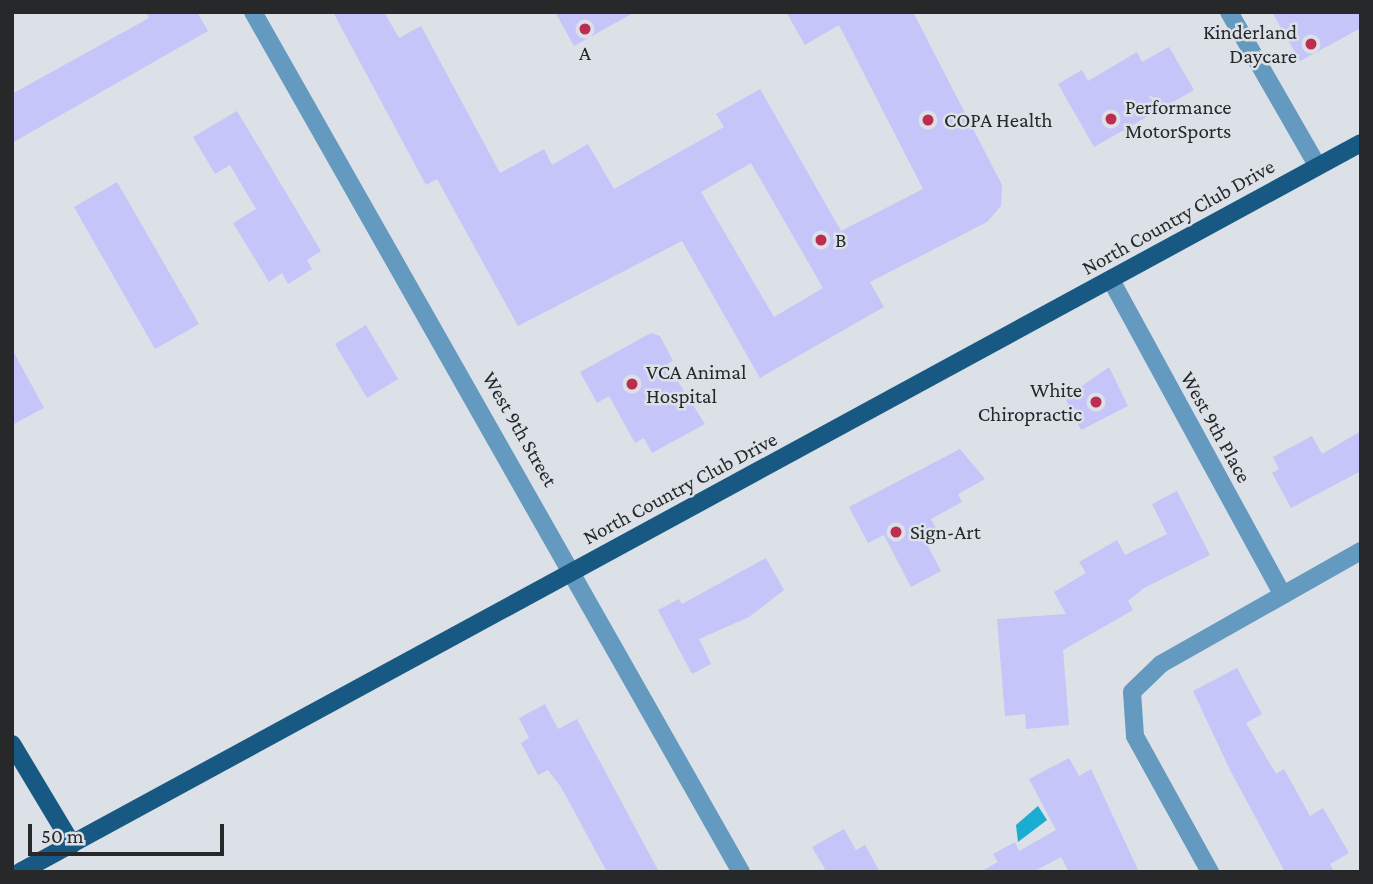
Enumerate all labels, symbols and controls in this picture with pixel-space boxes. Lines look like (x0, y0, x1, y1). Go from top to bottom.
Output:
place label: Kinderland Daycare (1203, 19, 1297, 69)
marker: A (577, 21, 593, 37)
marker: Kinderland Daycare (1303, 36, 1319, 52)
place label: A (579, 40, 591, 66)
place label: Performance MotorSports (1125, 94, 1232, 144)
place label: COPA Health (944, 107, 1053, 133)
marker: COPA Health (918, 110, 938, 130)
marker: Performance MotorSports (1103, 111, 1119, 127)
street label: North Country Club Drive (1077, 154, 1279, 280)
place label: B (835, 227, 846, 253)
marker: B (813, 232, 829, 248)
place label: VCA Animal Hospital (646, 359, 747, 409)
street label: West 9th Street (477, 367, 563, 491)
street label: West 9th Place (1175, 367, 1257, 487)
marker: VCA Animal Hospital (624, 376, 640, 392)
place label: White Chiropractic (978, 377, 1082, 427)
marker: White Chiropractic (1088, 394, 1104, 410)
street label: North Country Club Drive (579, 426, 781, 550)
place label: Sign-Art (910, 519, 981, 545)
marker: Sign-Art (888, 524, 904, 540)
scale bar (32, 810, 228, 854)
text: 50 m (41, 824, 84, 848)

